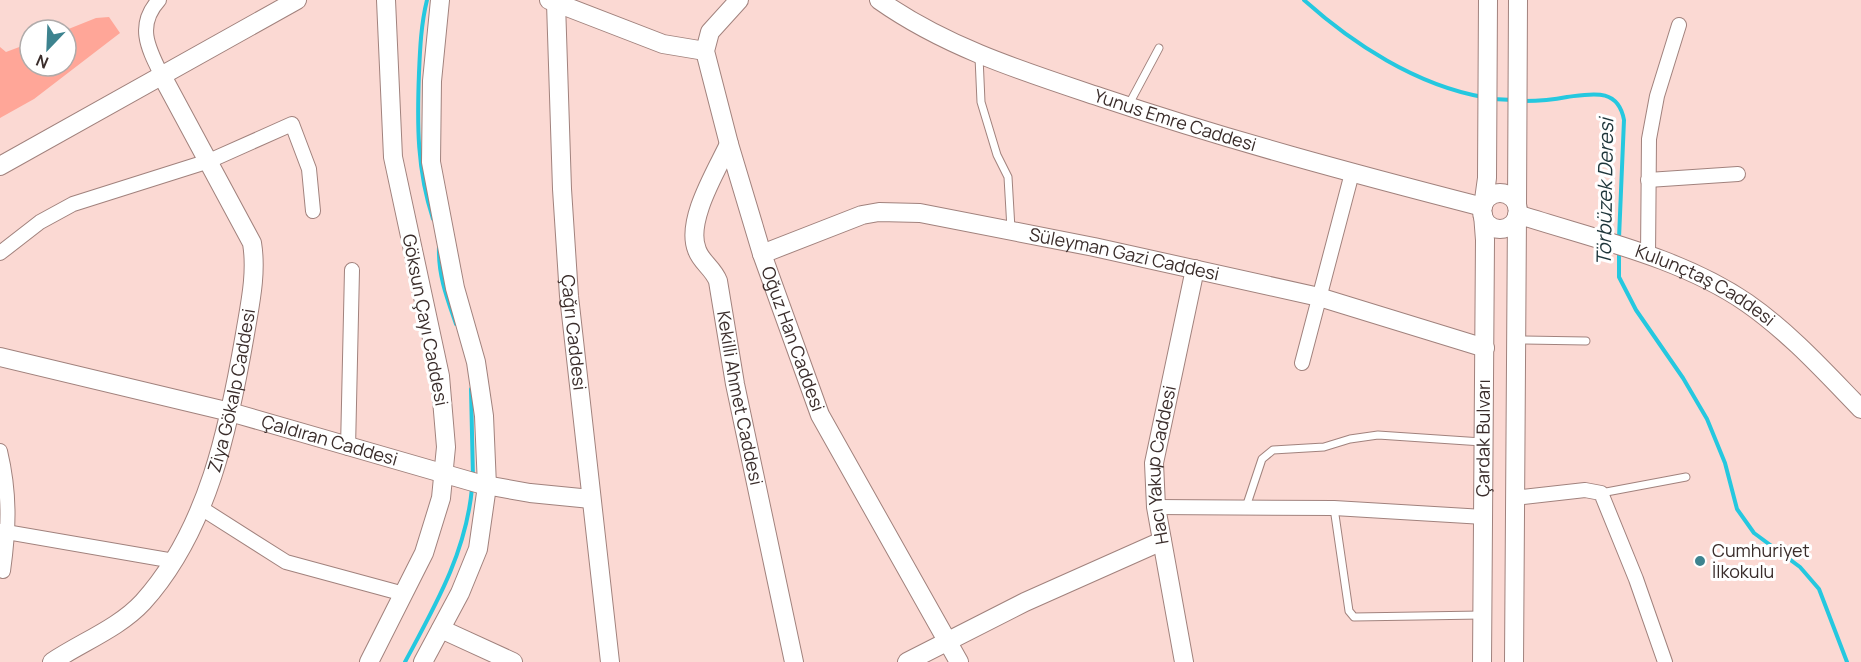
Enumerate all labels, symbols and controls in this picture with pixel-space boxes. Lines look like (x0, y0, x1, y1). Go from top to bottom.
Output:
north arrow (18, 18, 78, 78)
text: N (33, 49, 52, 74)
street label: Yunus Emre Caddesi (1091, 83, 1259, 156)
water label: Törbüzek Deresi (1590, 116, 1619, 266)
street label: Süleyman Gazi Caddesi (1027, 222, 1222, 286)
street label: Göksun Çayı Caddesi (398, 232, 454, 408)
street label: Kulunçtaş Caddesi (1632, 238, 1781, 331)
street label: Oğuz Han Caddesi (756, 263, 831, 414)
street label: Çağrı Caddesi (557, 274, 592, 391)
street label: Ziya Gökalp Caddesi (201, 307, 260, 475)
street label: Kekilli Ahmet Caddesi (712, 309, 769, 487)
street label: Çardak Bulvarı (1470, 379, 1495, 497)
street label: Hacı Yakup Caddesi (1140, 383, 1181, 547)
street label: Çaldıran Caddesi (259, 409, 401, 471)
place label: Cumhuriyet İlkokulu (1712, 538, 1810, 583)
marker: Cumhuriyet İlkokulu (1693, 554, 1707, 568)

